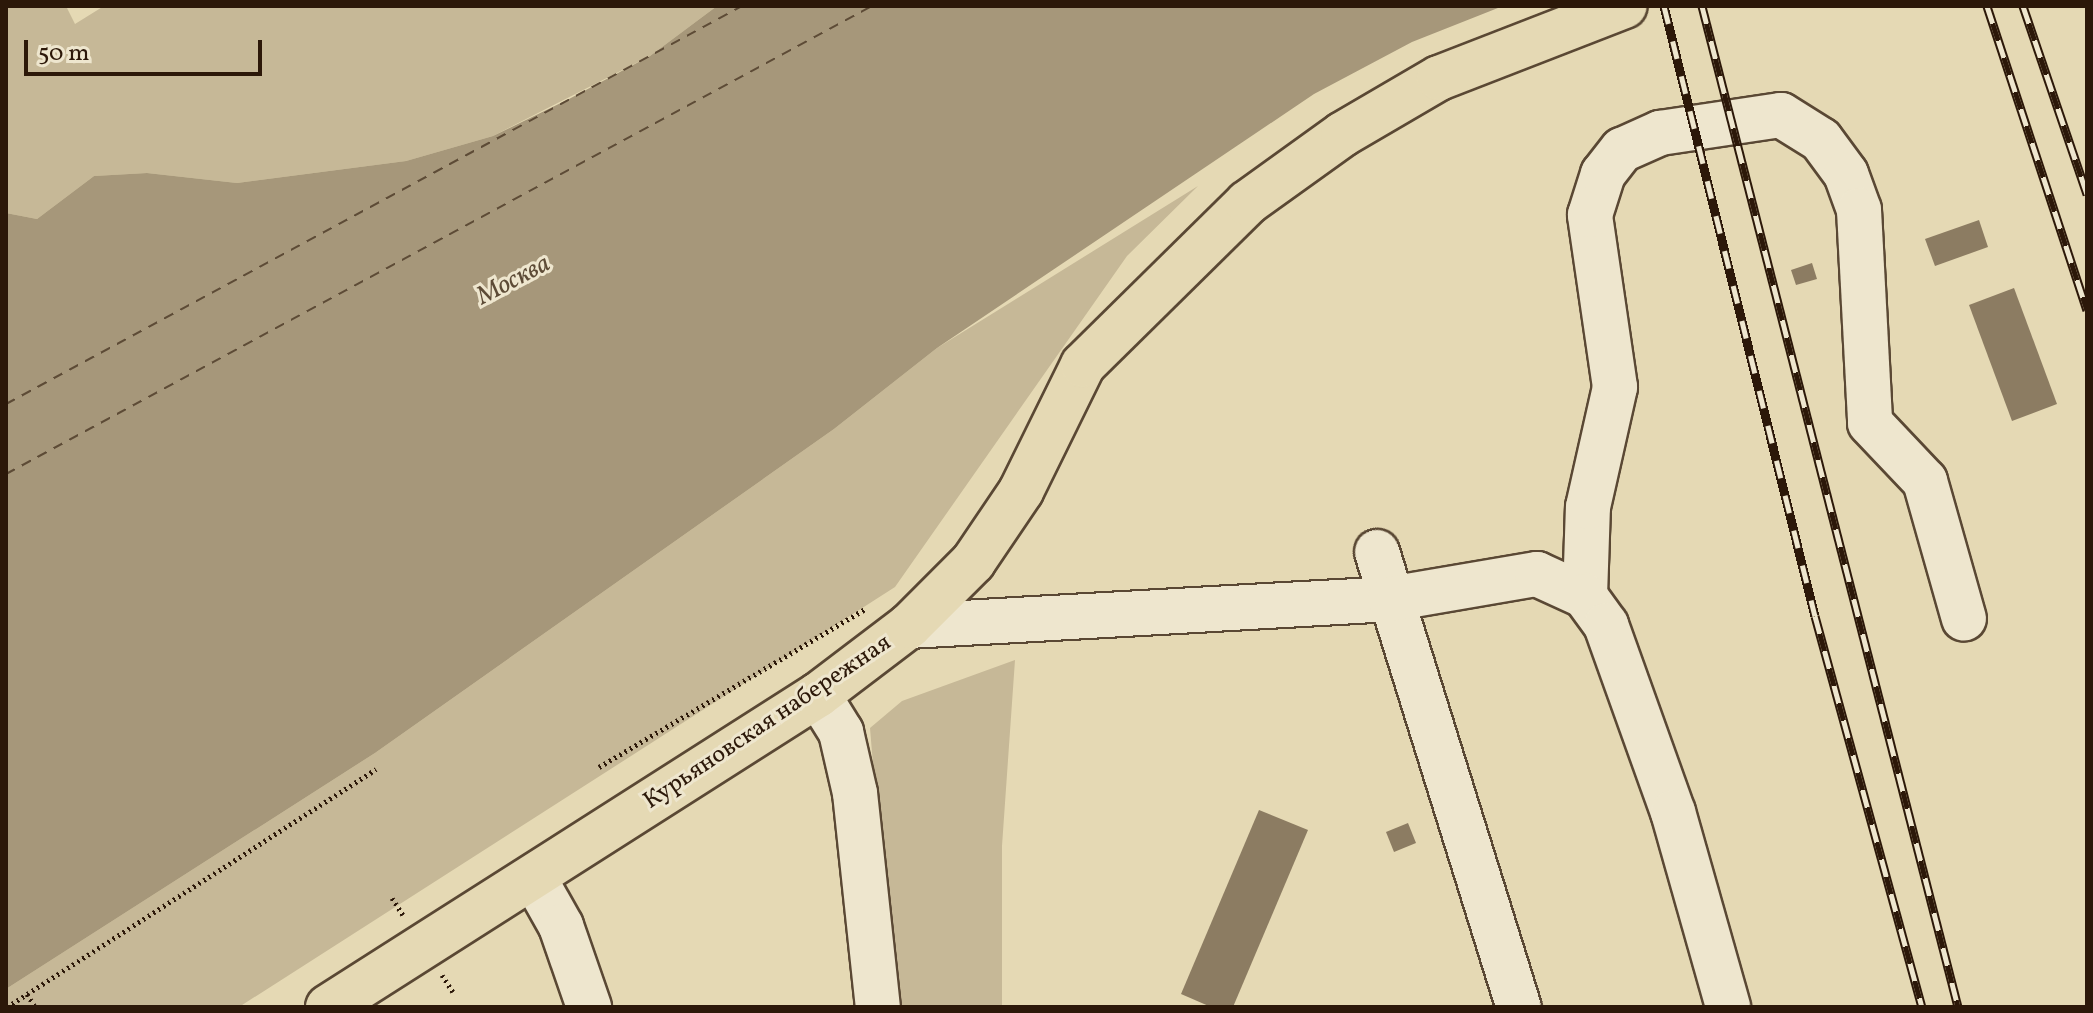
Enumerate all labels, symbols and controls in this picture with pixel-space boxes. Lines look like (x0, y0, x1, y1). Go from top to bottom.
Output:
scale bar (28, 24, 266, 74)
text: 50 m (38, 37, 90, 71)
water label: Москва (472, 249, 556, 313)
street label: Курьяновская набережная (639, 629, 897, 817)

